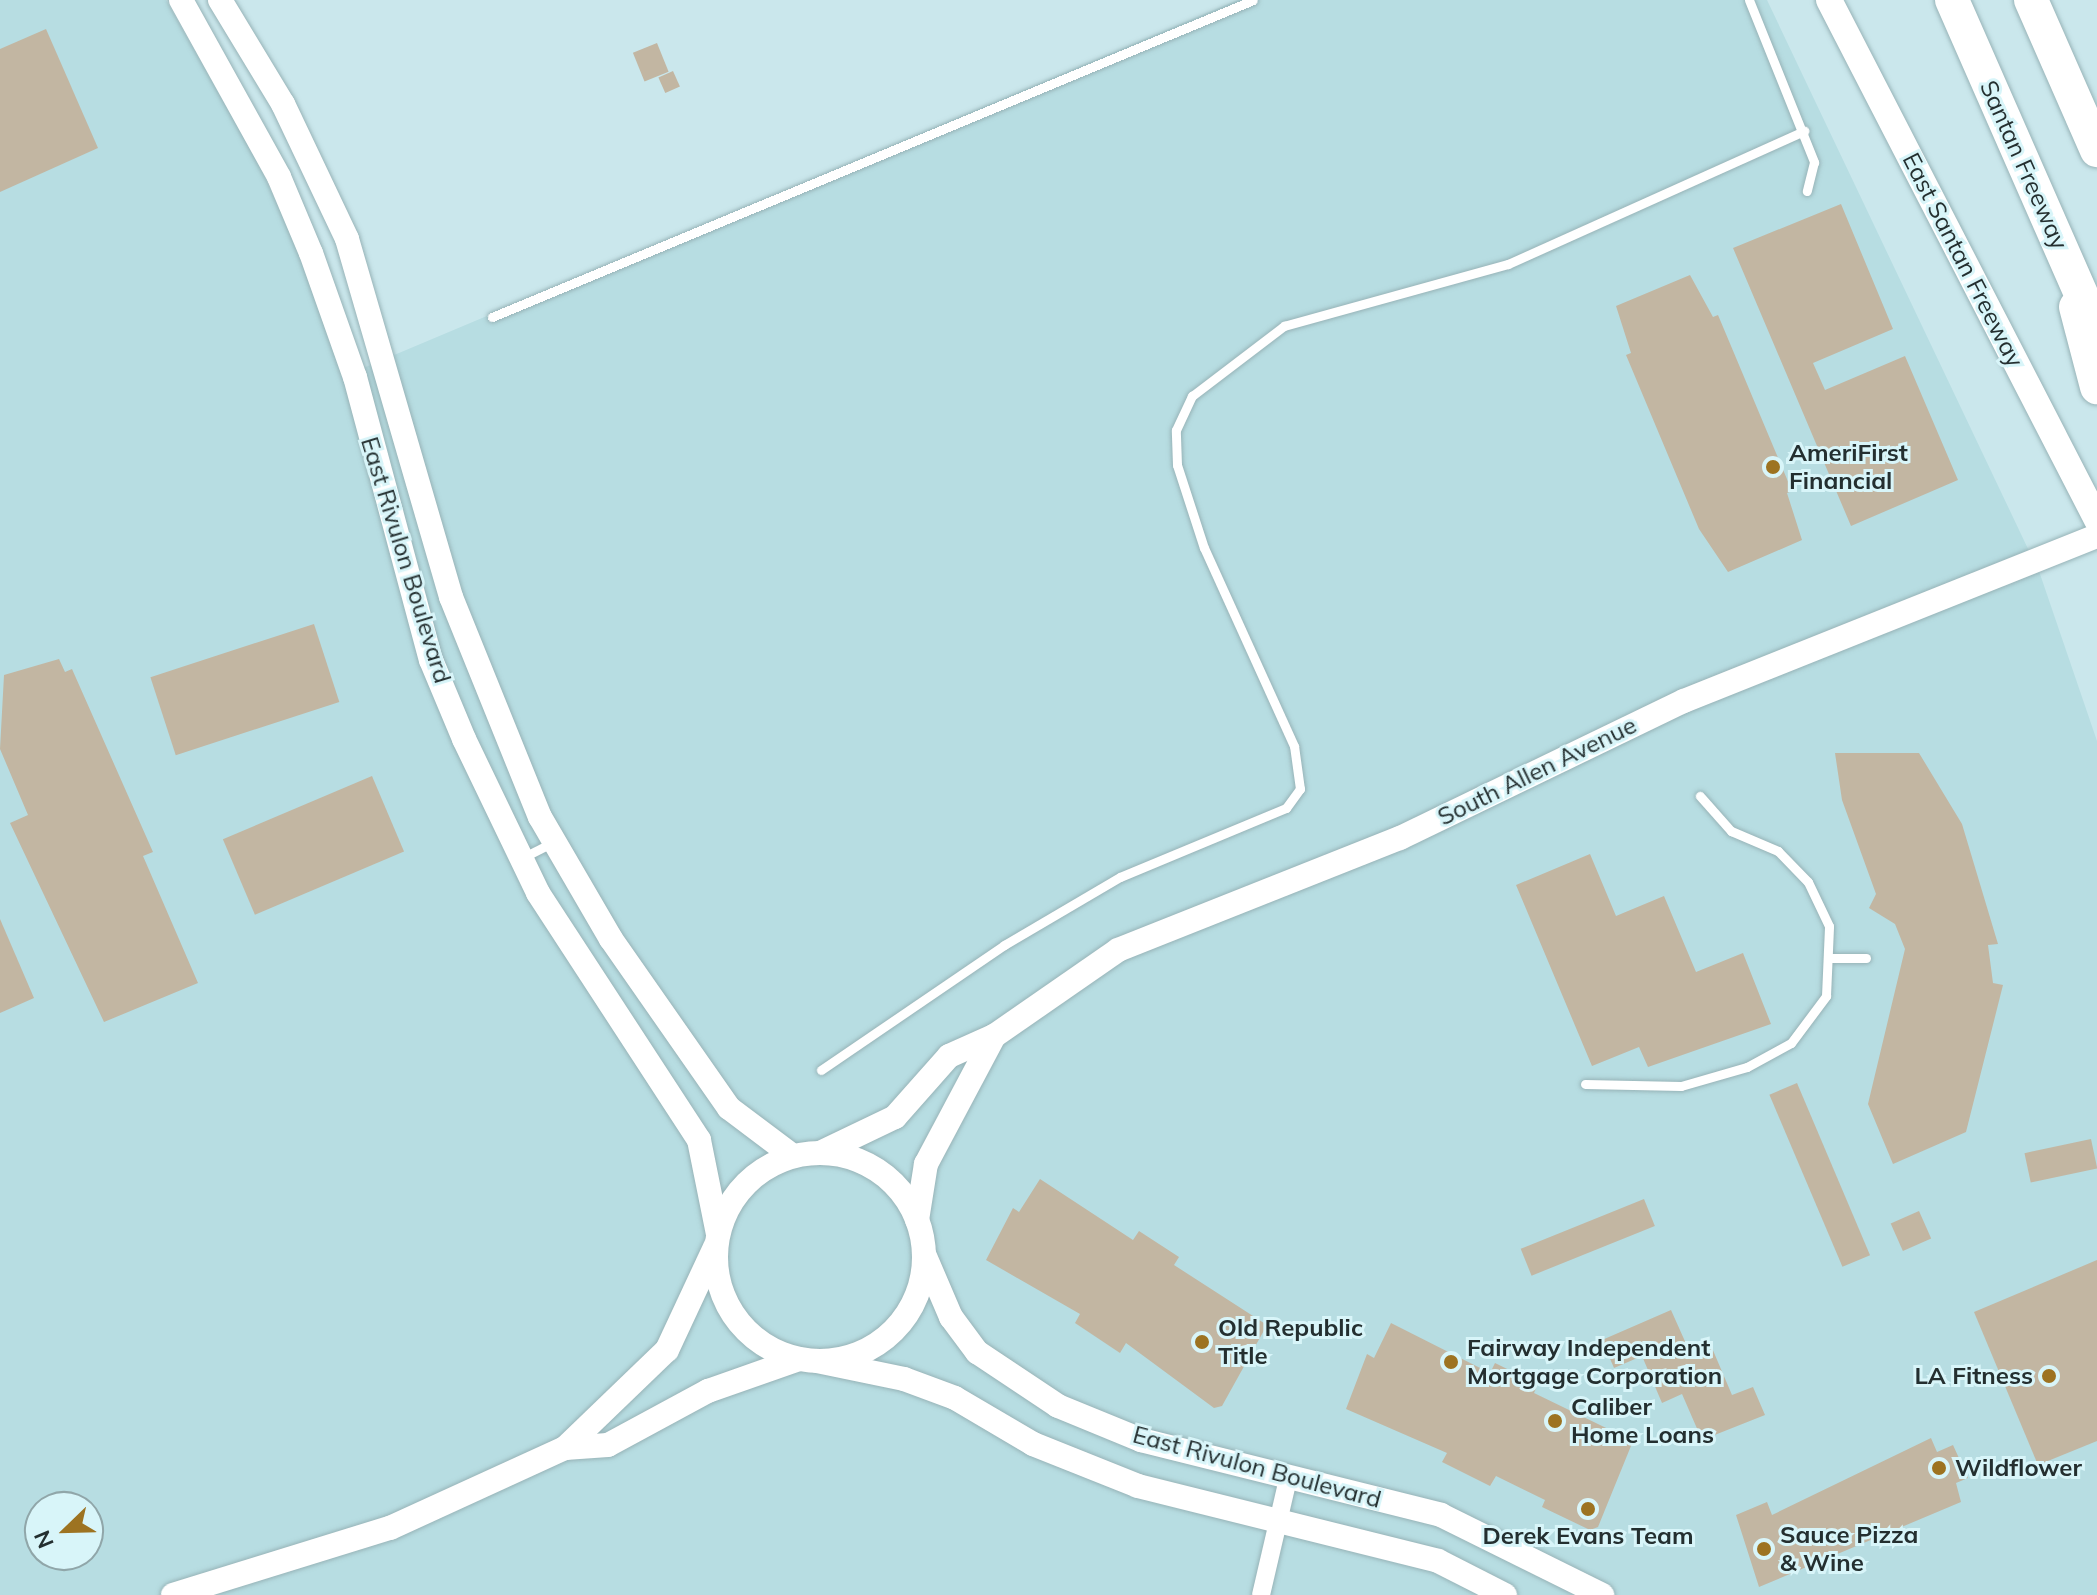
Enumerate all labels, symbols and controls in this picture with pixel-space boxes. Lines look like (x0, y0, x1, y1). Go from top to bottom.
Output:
street label: Santan Freeway (1974, 76, 2074, 254)
street label: East Santan Freeway (1896, 148, 2030, 372)
street label: East Rivulon Boulevard (355, 433, 457, 687)
place label: AmeriFirst Financial (1789, 439, 1908, 495)
marker: AmeriFirst Financial (1764, 458, 1782, 476)
street label: South Allen Avenue (1433, 710, 1641, 832)
place label: Old Republic Title (1218, 1314, 1363, 1370)
marker: Old Republic Title (1193, 1333, 1211, 1351)
place label: Fairway Independent Mortgage Corporation (1467, 1334, 1722, 1390)
marker: Fairway Independent Mortgage Corporation (1442, 1353, 1460, 1371)
place label: LA Fitness (1915, 1362, 2033, 1390)
marker: LA Fitness (2040, 1367, 2058, 1385)
place label: Caliber Home Loans (1571, 1393, 1714, 1449)
marker: Caliber Home Loans (1546, 1412, 1564, 1430)
street label: East Rivulon Boulevard (1130, 1420, 1384, 1514)
place label: Wildflower (1955, 1454, 2082, 1482)
marker: Wildflower (1930, 1459, 1948, 1477)
north arrow (24, 1491, 104, 1571)
marker: Derek Evans Team (1579, 1500, 1597, 1518)
place label: Sauce Pizza & Wine (1780, 1521, 1919, 1577)
place label: Derek Evans Team (1482, 1522, 1694, 1550)
text: N (28, 1526, 60, 1553)
marker: Sauce Pizza & Wine (1755, 1540, 1773, 1558)

